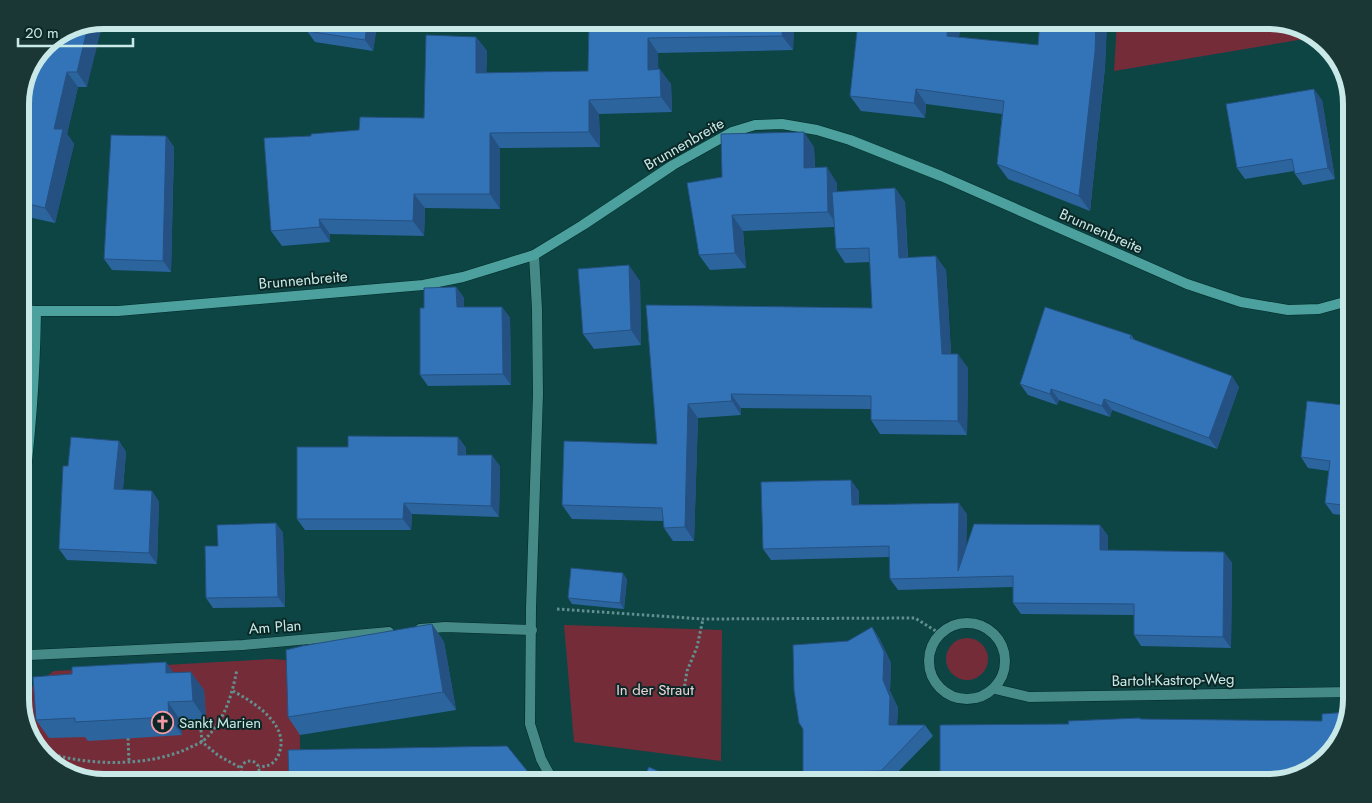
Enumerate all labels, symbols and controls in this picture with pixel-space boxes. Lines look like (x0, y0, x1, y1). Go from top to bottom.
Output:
scale bar (18, 15, 132, 47)
text: 20 m (25, 22, 59, 44)
street label: Brunnenbreite (640, 112, 728, 176)
street label: Brunnenbreite (1056, 203, 1146, 259)
street label: Brunnenbreite (258, 265, 349, 295)
street label: Am Plan (248, 614, 302, 640)
street label: Bartolt-Kastrop-Weg (1111, 668, 1235, 692)
park label: In der Straut (616, 679, 694, 701)
church icon: Sankt Marien (151, 711, 175, 735)
place label: Sankt Marien (179, 712, 261, 734)

